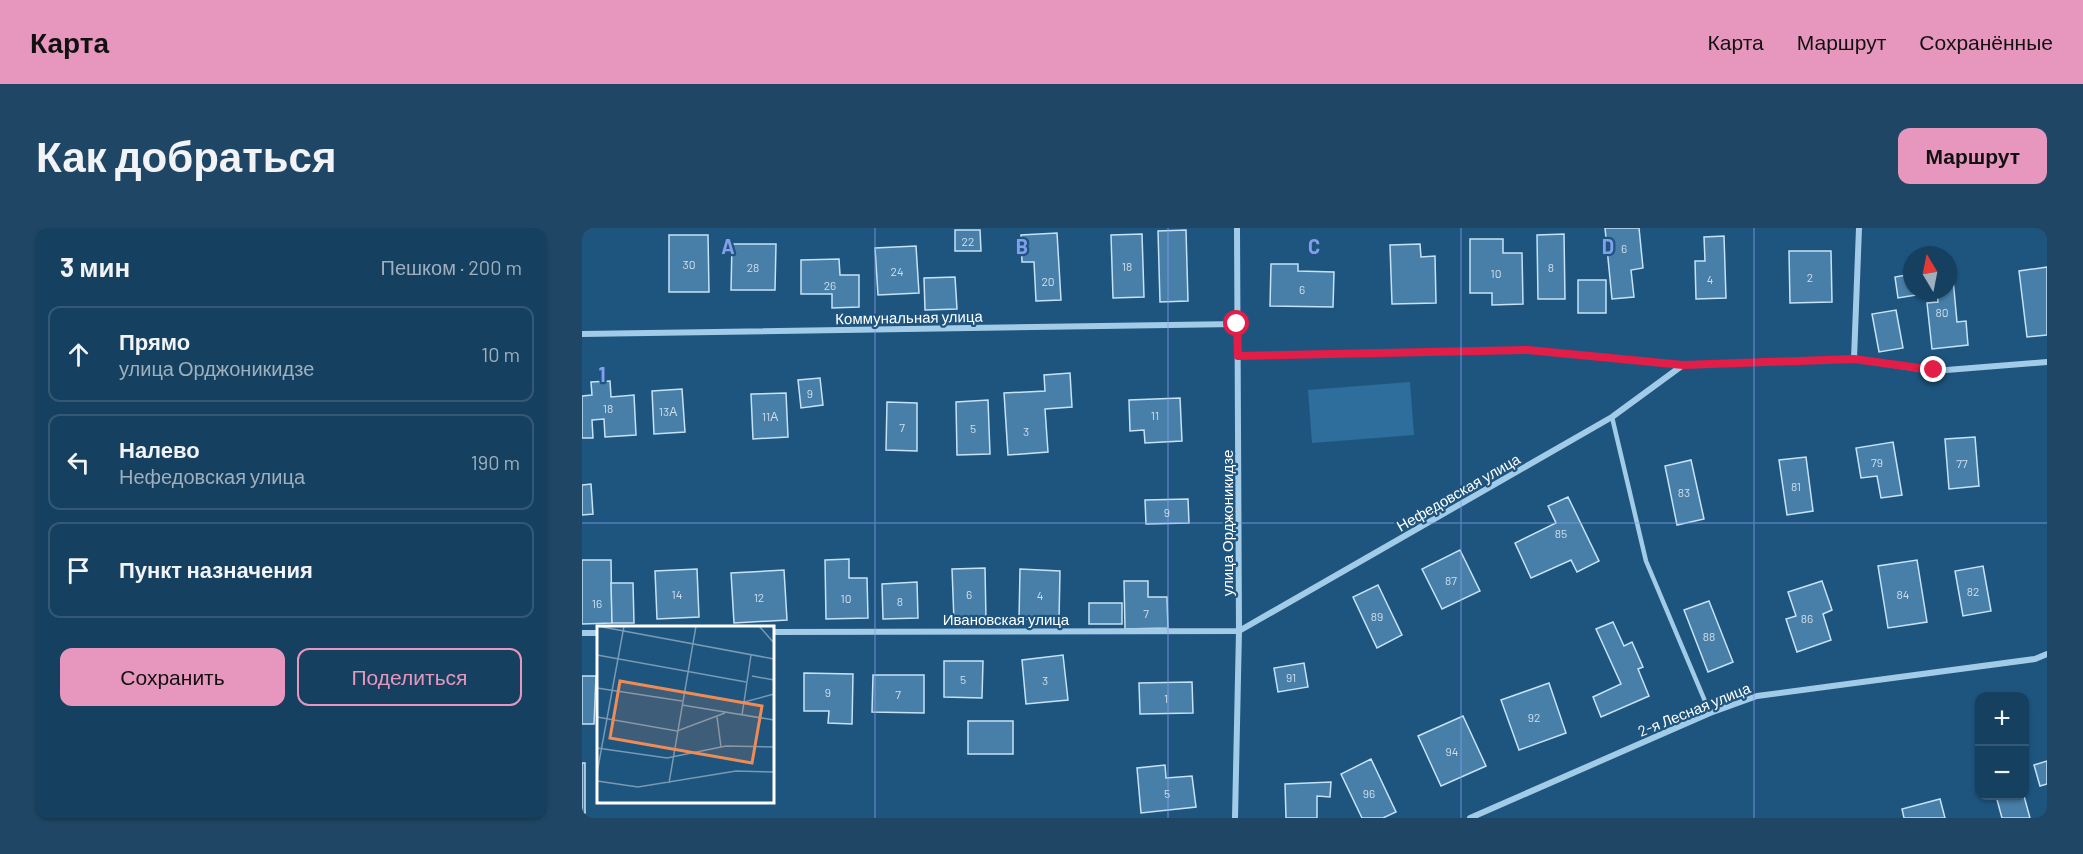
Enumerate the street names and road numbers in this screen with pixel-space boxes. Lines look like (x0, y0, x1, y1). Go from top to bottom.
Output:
street label: Коммунальная улица (835, 307, 984, 327)
street label: Нефедовская улица (1393, 449, 1523, 535)
street label: улица Орджоникидзе (1218, 450, 1236, 596)
street label: Ивановская улица (943, 610, 1070, 628)
street label: 2-я Лесная улица (1635, 678, 1753, 740)

